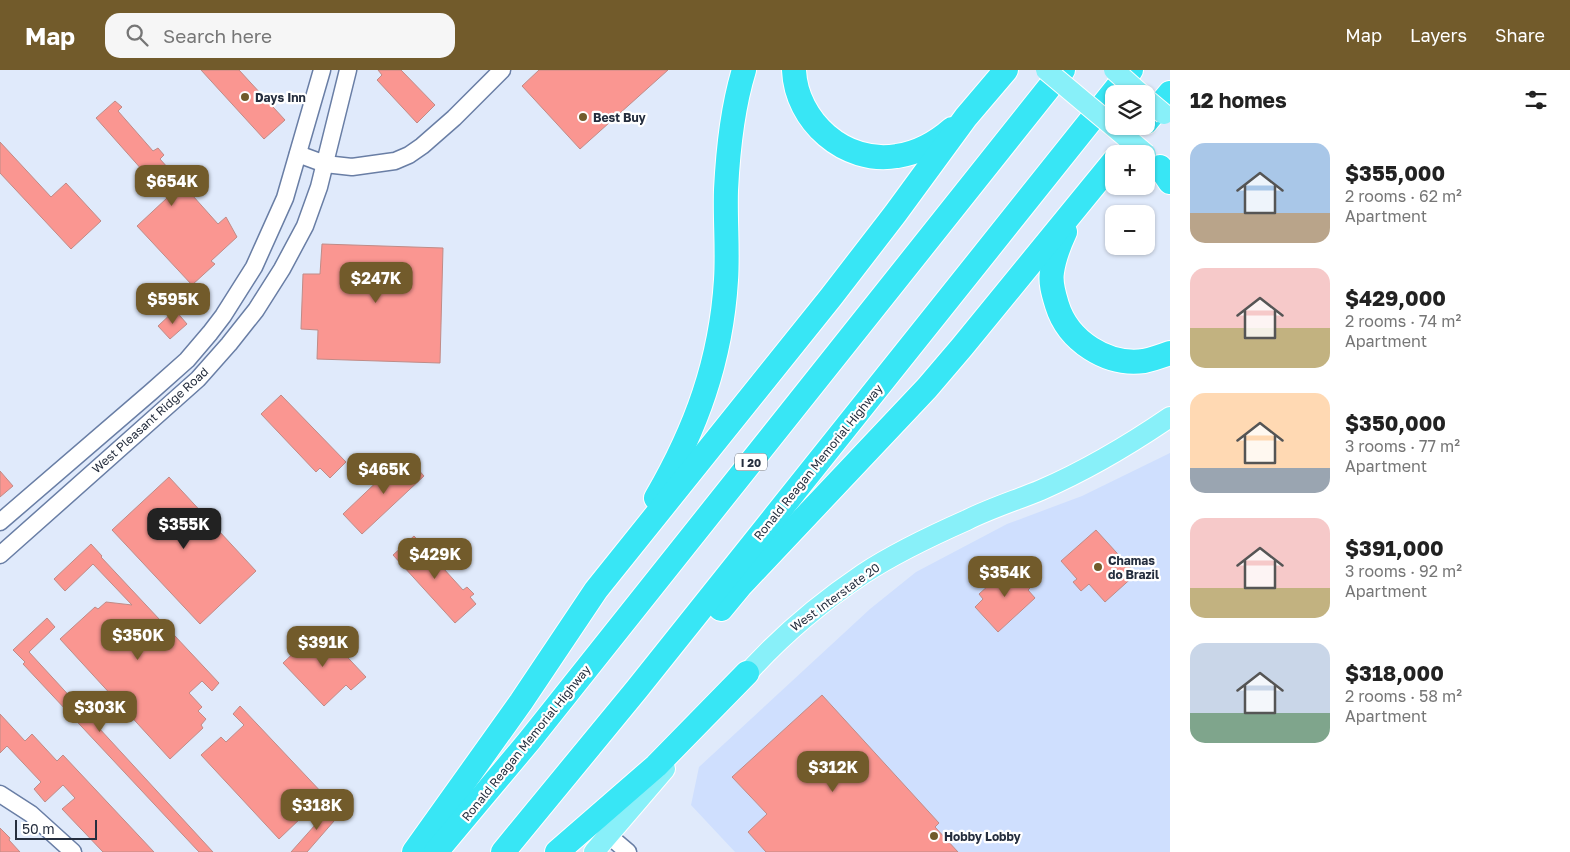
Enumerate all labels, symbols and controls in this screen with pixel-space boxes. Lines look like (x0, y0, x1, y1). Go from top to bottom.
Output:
search box (105, 13, 455, 58)
text: Map (25, 21, 75, 50)
icon: search (123, 21, 151, 49)
text: Search here (163, 24, 272, 47)
text: Map (1345, 24, 1382, 46)
text: Layers (1410, 24, 1467, 46)
text: Share (1495, 24, 1545, 46)
map controls (1105, 85, 1155, 255)
button: layers (1105, 85, 1155, 135)
icon: filters (1522, 86, 1550, 114)
text: 12 homes (1190, 87, 1287, 113)
place label: Days Inn (255, 90, 306, 105)
marker: Days Inn (239, 91, 251, 103)
place label: Best Buy (593, 110, 647, 125)
marker: Best Buy (577, 111, 589, 123)
button: + (1105, 145, 1155, 195)
text: $355,000 (1345, 160, 1445, 186)
icon: home (1230, 163, 1290, 223)
pin: $654K (137, 164, 207, 207)
text: $654K (146, 171, 198, 191)
text: 2 rooms · 62 m² (1345, 186, 1462, 206)
button: − (1105, 205, 1155, 255)
text: Apartment (1345, 206, 1427, 226)
pin: $247K (341, 262, 411, 304)
text: $247K (351, 268, 401, 288)
pin: $595K (138, 282, 208, 325)
text: $429,000 (1345, 285, 1446, 311)
icon: home (1230, 288, 1290, 348)
text: $595K (147, 289, 199, 309)
text: 2 rooms · 74 m² (1345, 311, 1461, 331)
text: Apartment (1345, 331, 1427, 351)
street label: West Pleasant Ridge Road (89, 364, 211, 476)
street label: Ronald Reagan Memorial Highway (750, 381, 886, 543)
text: $350,000 (1345, 410, 1446, 436)
icon: home (1230, 413, 1290, 473)
text: 3 rooms · 77 m² (1345, 436, 1460, 456)
pin: $465K (349, 452, 419, 495)
road number: I 20 (735, 454, 767, 471)
text: Apartment (1345, 456, 1427, 476)
text: $465K (358, 459, 410, 479)
pin: $355K (149, 508, 219, 550)
text: $355K (158, 514, 210, 534)
text: $391,000 (1345, 535, 1444, 561)
pin: $429K (400, 538, 470, 580)
icon: home (1230, 538, 1290, 598)
text: $429K (409, 544, 461, 564)
place label: Chamas do Brazil (1108, 553, 1159, 582)
pin: $354K (970, 556, 1040, 598)
street label: West Interstate 20 (787, 560, 883, 634)
marker: Chamas do Brazil (1092, 561, 1104, 573)
text: 3 rooms · 92 m² (1345, 561, 1462, 581)
text: $354K (979, 562, 1031, 582)
text: Apartment (1345, 581, 1427, 601)
pin: $350K (103, 618, 173, 661)
text: $350K (112, 625, 164, 645)
pin: $391K (288, 626, 358, 668)
text: $391K (298, 632, 348, 652)
text: $318,000 (1345, 660, 1444, 686)
street label: Ronald Reagan Memorial Highway (458, 662, 594, 824)
icon: home (1230, 663, 1290, 723)
text: 2 rooms · 58 m² (1345, 686, 1462, 706)
pin: $303K (65, 690, 135, 733)
text: $303K (74, 697, 126, 717)
text: Apartment (1345, 706, 1427, 726)
pin: $312K (798, 750, 868, 793)
text: $312K (808, 757, 858, 777)
pin: $318K (282, 788, 352, 831)
text: $318K (292, 795, 342, 815)
scale bar (15, 817, 98, 840)
text: 50 m (22, 820, 55, 837)
place label: Hobby Lobby (944, 829, 1022, 844)
marker: Hobby Lobby (928, 830, 940, 842)

